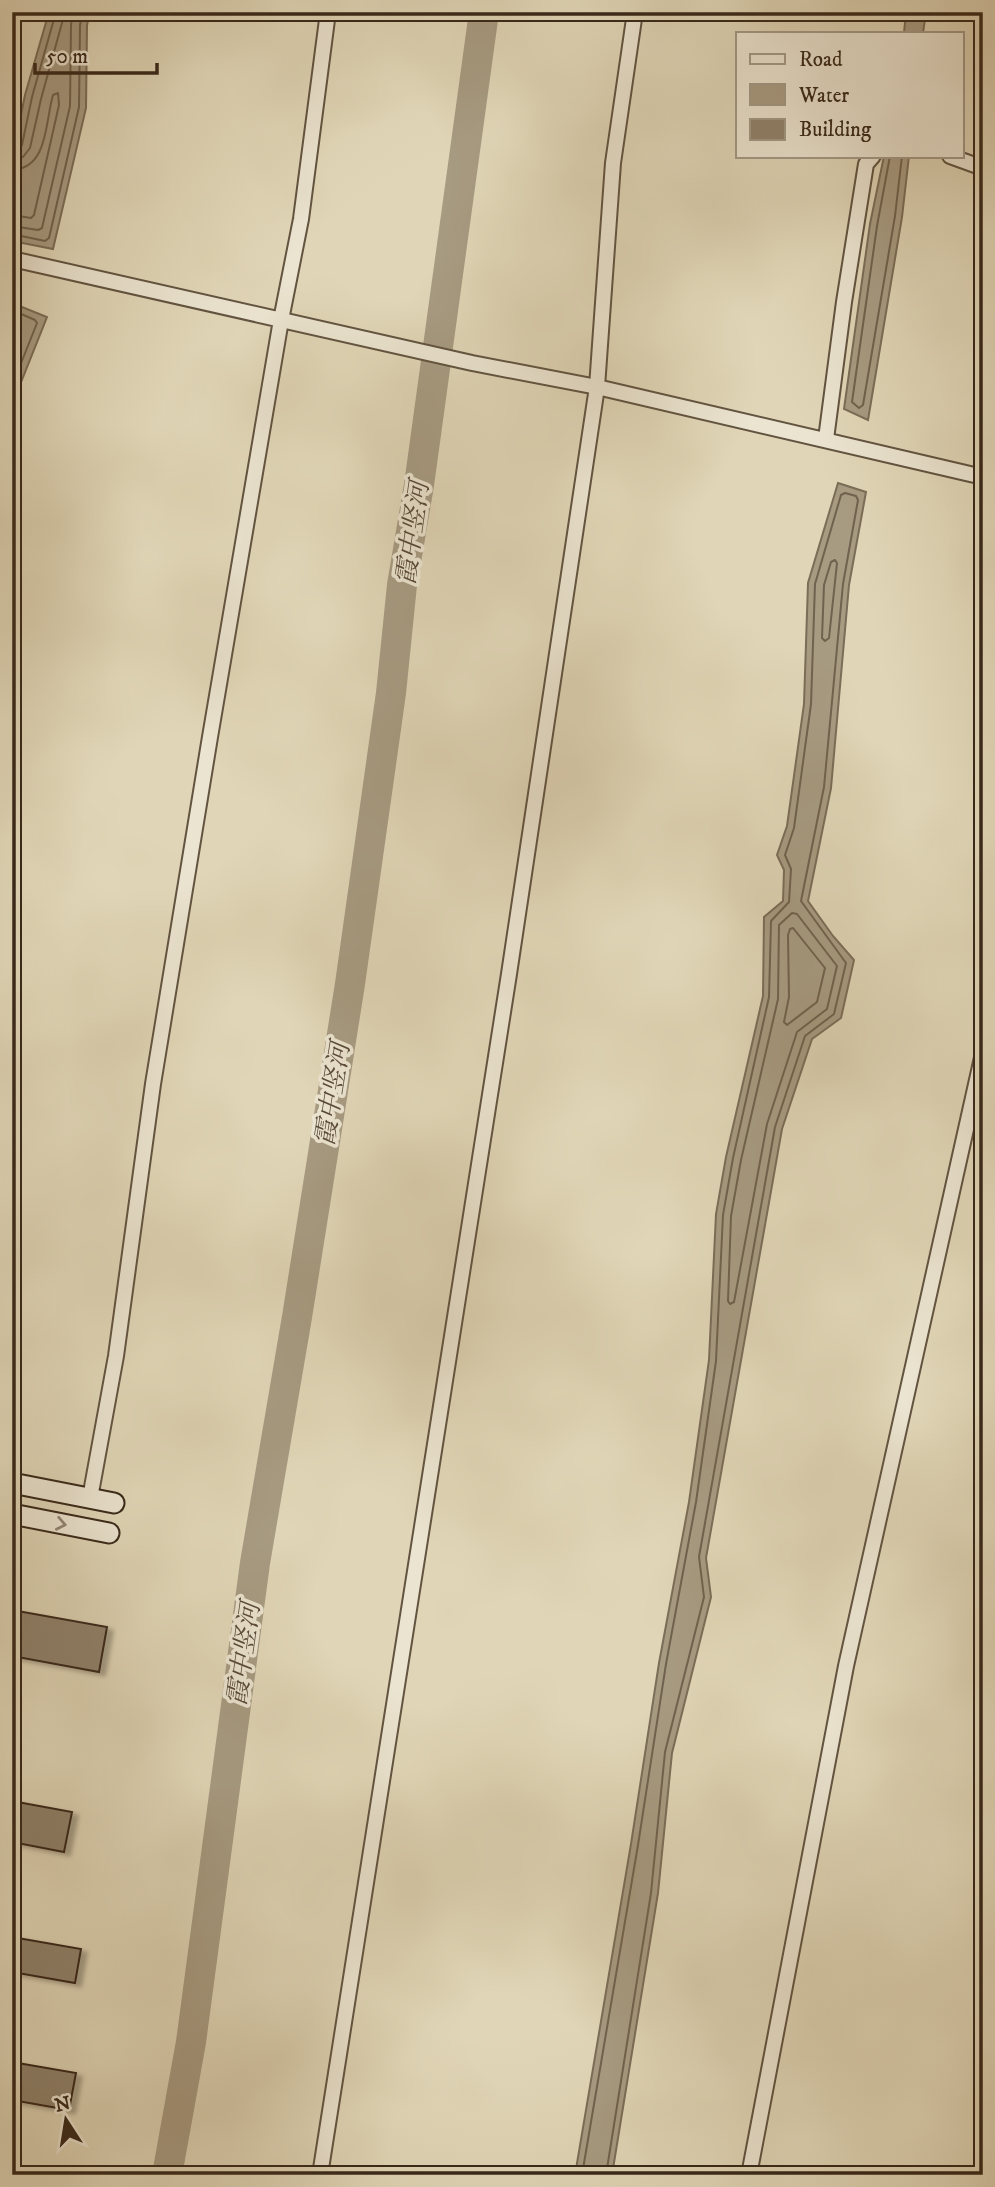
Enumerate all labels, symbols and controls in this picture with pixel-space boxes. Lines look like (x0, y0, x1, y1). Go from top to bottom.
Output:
scale bar (35, 32, 158, 76)
legend (736, 32, 964, 158)
text: 50 m (46, 44, 88, 70)
text: Road (799, 47, 843, 73)
text: Water (798, 83, 849, 109)
text: Building (799, 117, 872, 143)
water label: 霞中竖河 (390, 475, 438, 587)
water label: 霞中竖河 (309, 1036, 359, 1148)
one-way arrow (55, 1515, 67, 1530)
water label: 霞中竖河 (221, 1596, 269, 1708)
north arrow (32, 2086, 102, 2156)
text: N (53, 2092, 73, 2118)

